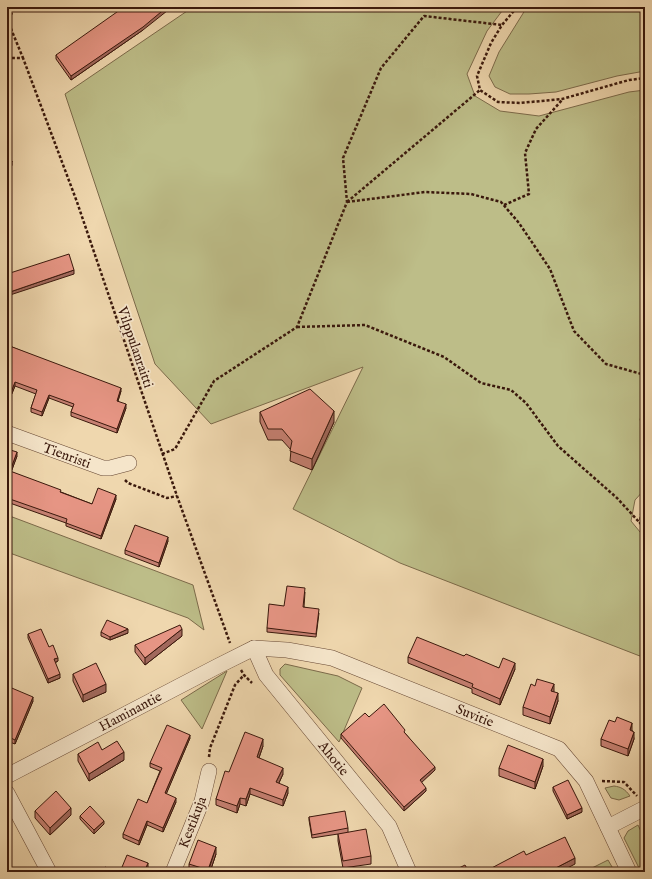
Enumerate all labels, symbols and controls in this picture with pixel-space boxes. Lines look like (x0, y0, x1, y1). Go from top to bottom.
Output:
street label: Vilppulanraitti (112, 303, 157, 391)
street label: Tienristi (40, 439, 94, 473)
street label: Haminantie (96, 688, 165, 736)
street label: Suvitie (453, 700, 497, 732)
street label: Ahotie (313, 737, 353, 780)
street label: Kestikuja (175, 793, 211, 851)

